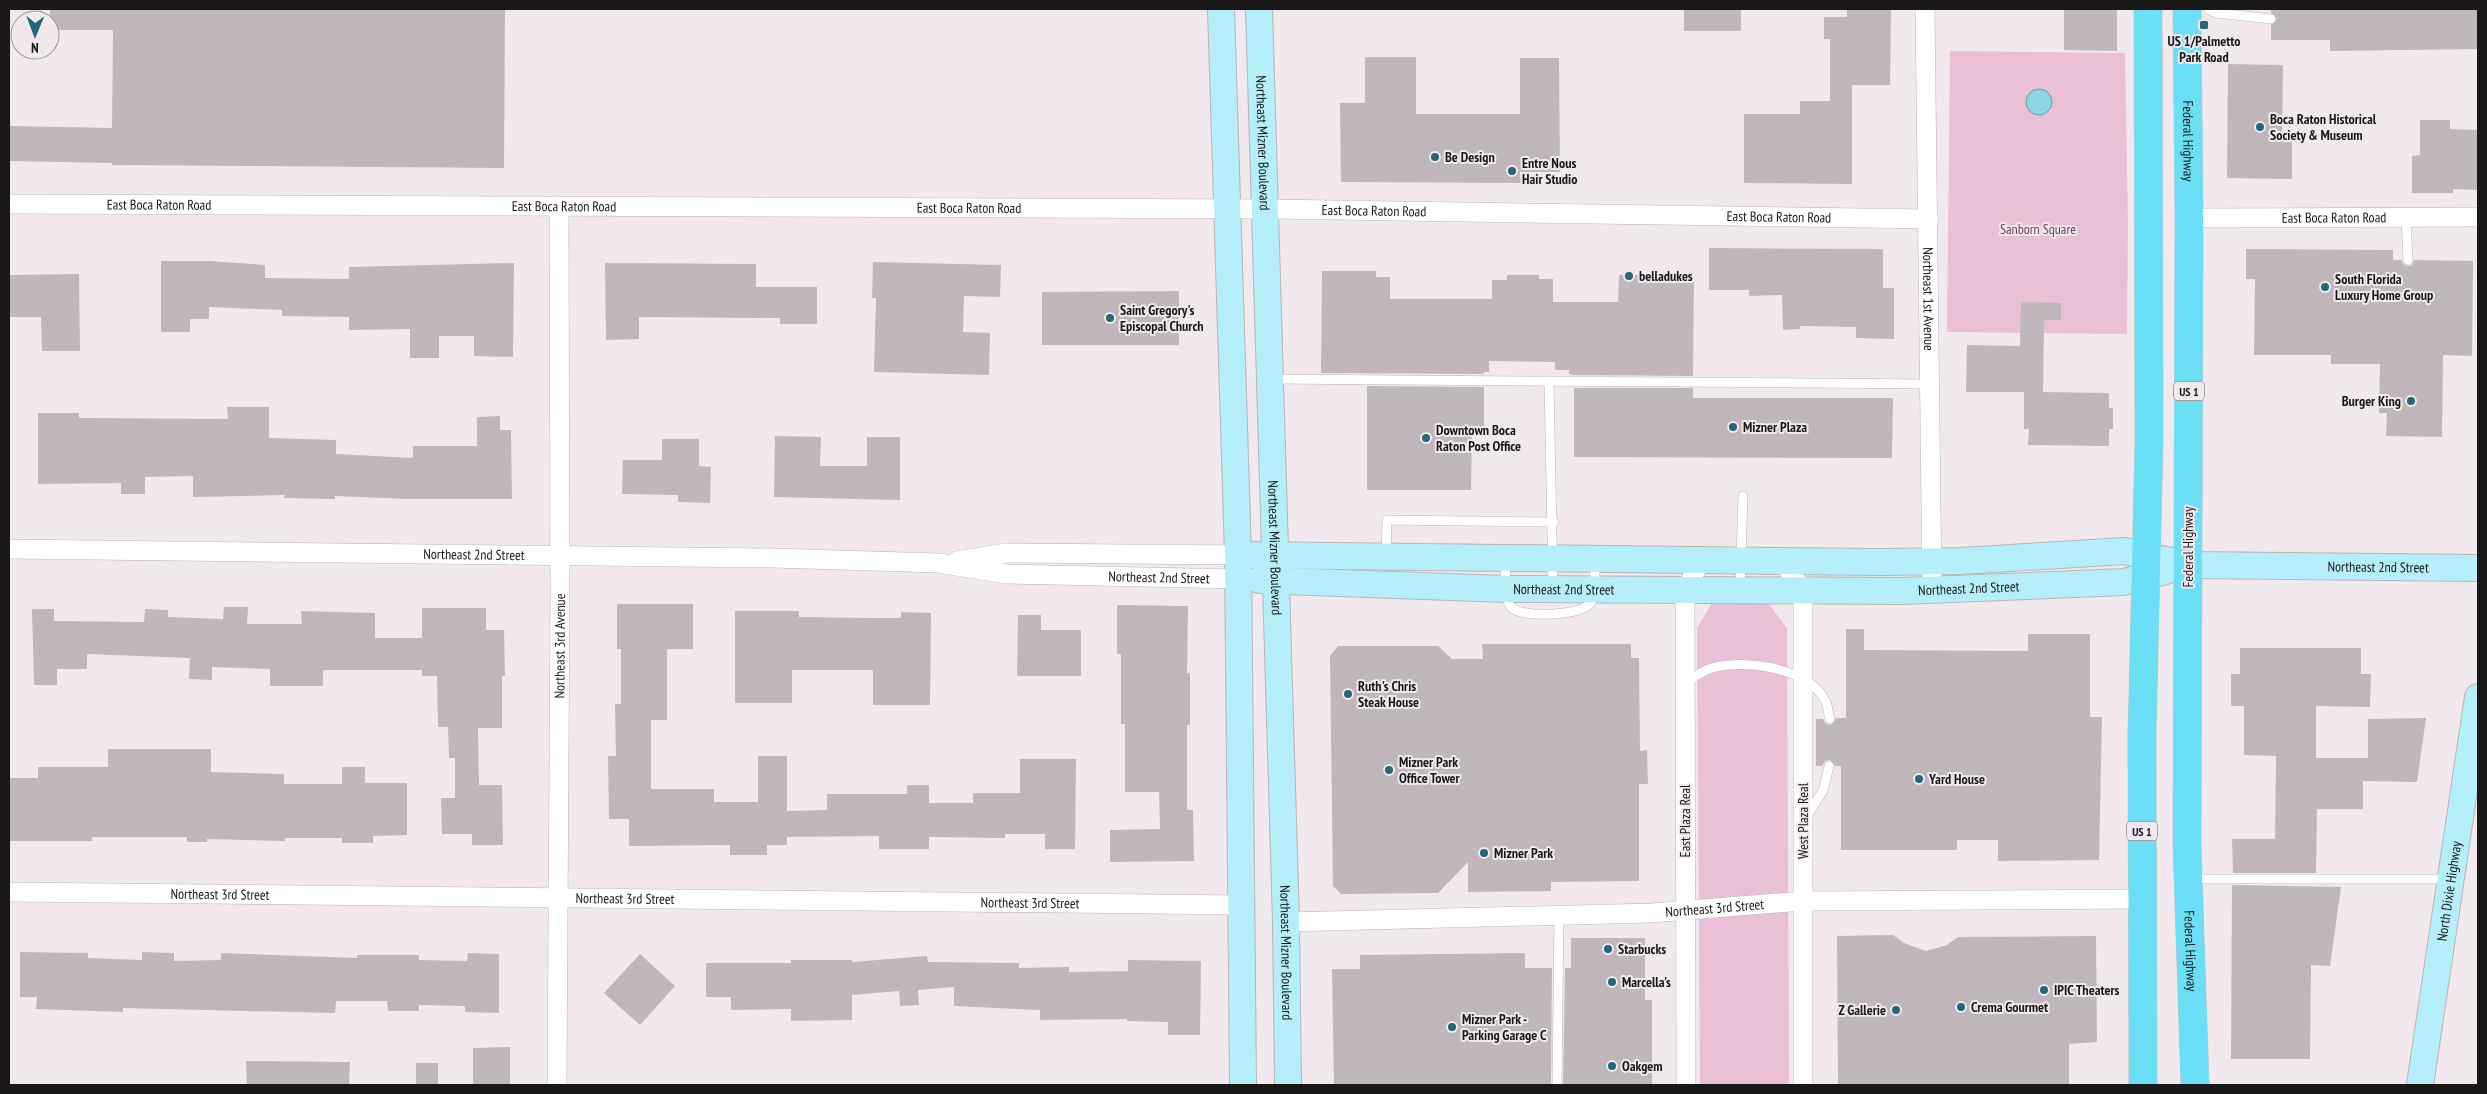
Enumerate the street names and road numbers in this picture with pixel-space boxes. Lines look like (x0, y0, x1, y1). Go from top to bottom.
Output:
street label: Northeast Mizner Boulevard (1252, 75, 1274, 211)
street label: Federal Highway (2179, 100, 2198, 182)
street label: East Boca Raton Road (107, 195, 211, 214)
street label: East Boca Raton Road (512, 197, 616, 215)
street label: East Boca Raton Road (917, 199, 1021, 217)
street label: East Boca Raton Road (1322, 201, 1426, 220)
street label: East Boca Raton Road (1726, 207, 1831, 227)
street label: East Boca Raton Road (2282, 208, 2386, 227)
street label: Northeast 1st Avenue (1919, 247, 1938, 351)
road number: US 1 (2174, 382, 2204, 401)
street label: Northeast Mizner Boulevard (1264, 480, 1286, 616)
street label: Federal Highway (2179, 506, 2197, 587)
street label: Northeast 2nd Street (423, 545, 525, 564)
street label: Northeast 2nd Street (2327, 557, 2429, 576)
street label: Northeast 2nd Street (1108, 567, 1210, 587)
street label: Northeast 2nd Street (1918, 577, 2020, 599)
street label: Northeast 2nd Street (1513, 580, 1615, 599)
street label: Northeast 3rd Avenue (550, 593, 569, 699)
street label: West Plaza Real (1794, 782, 1812, 859)
street label: East Plaza Real (1676, 784, 1694, 857)
road number: US 1 (2127, 821, 2157, 840)
street label: North Dixie Highway (2433, 839, 2465, 942)
street label: Northeast 3rd Street (170, 885, 270, 904)
street label: Northeast Mizner Boulevard (1276, 885, 1296, 1020)
street label: Northeast 3rd Street (575, 889, 675, 908)
street label: Northeast 3rd Street (980, 893, 1080, 912)
street label: Northeast 3rd Street (1665, 895, 1765, 921)
street label: Federal Highway (2180, 910, 2201, 992)

